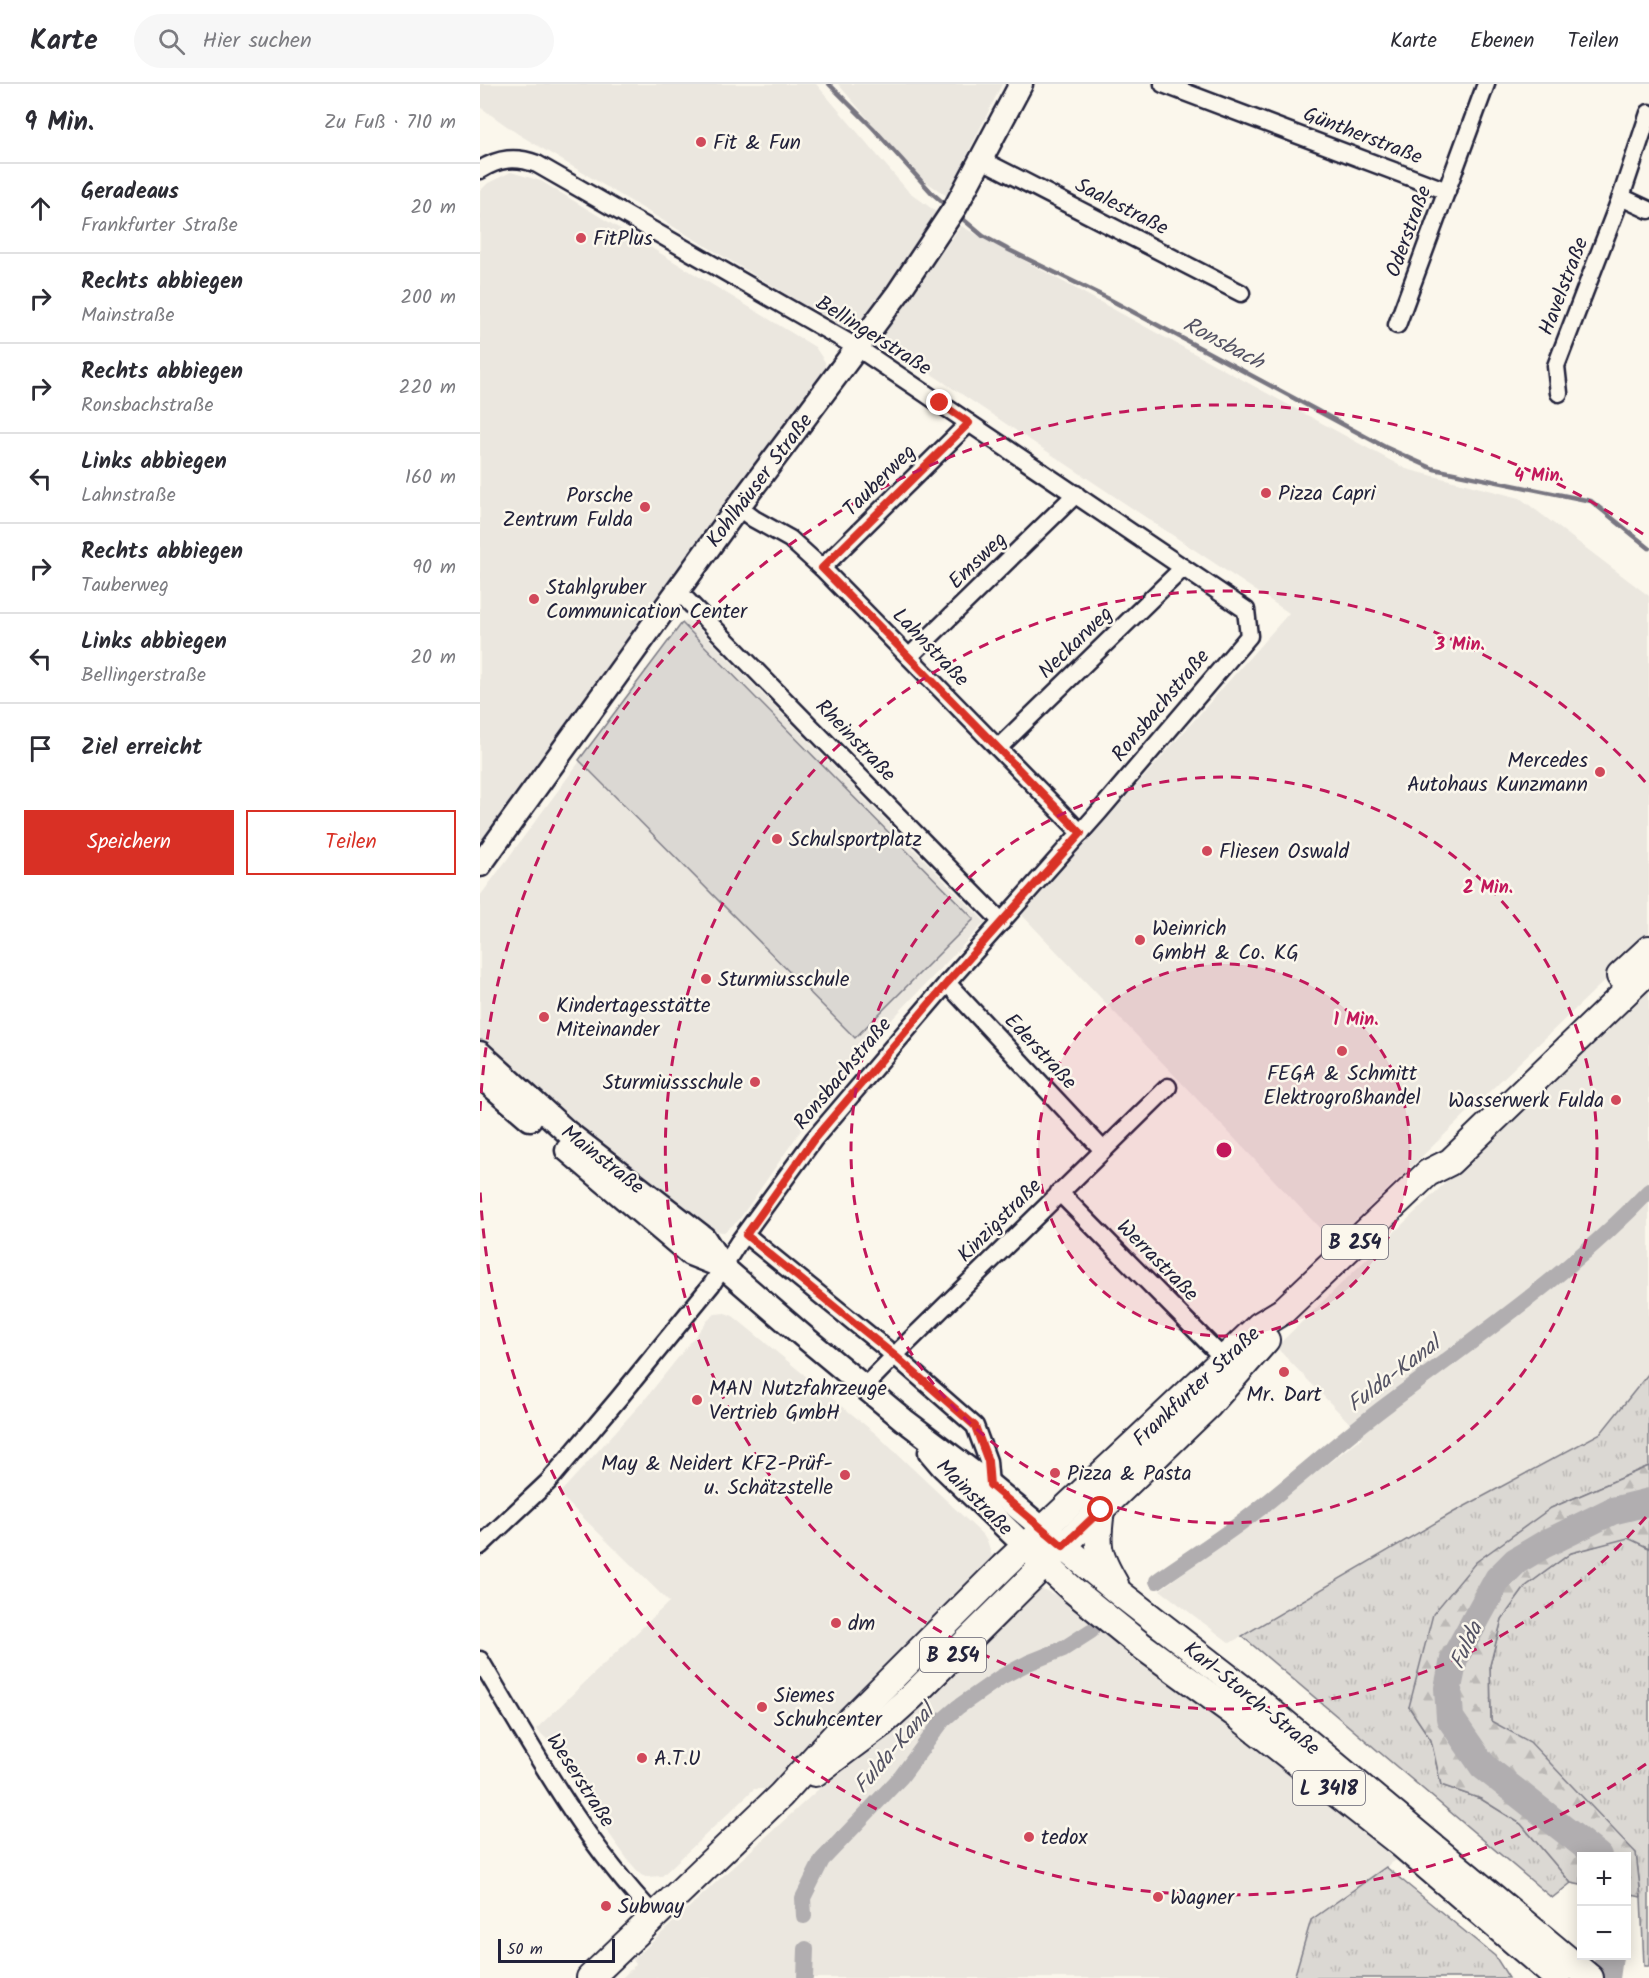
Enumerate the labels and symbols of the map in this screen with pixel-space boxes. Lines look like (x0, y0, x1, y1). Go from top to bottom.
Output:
street label: Güntherstraße (1298, 99, 1427, 174)
place label: Fit & Fun (713, 127, 801, 160)
marker: Fit & Fun (694, 135, 708, 149)
street label: Saalestraße (1069, 170, 1174, 245)
street label: Oderstraße (1378, 181, 1441, 282)
place label: FitPlus (593, 223, 653, 256)
marker: FitPlus (574, 231, 588, 245)
street label: Havelstraße (1531, 232, 1598, 341)
street label: Bellingerstraße (809, 287, 938, 385)
water label: Ronsbach (1176, 308, 1272, 381)
route end (926, 389, 952, 415)
street label: Kohlhäuser Straße (699, 406, 822, 555)
street label: Tauberweg (836, 437, 924, 525)
text: 4 Min. (1514, 462, 1564, 491)
place label: Pizza Capri (1278, 478, 1377, 511)
place label: Porsche Zentrum Fulda (502, 480, 634, 537)
marker: Pizza Capri (1259, 486, 1273, 500)
marker: Porsche Zentrum Fulda (638, 500, 652, 514)
street label: Emsweg (941, 524, 1015, 598)
place label: Stahlgruber Communication Center (546, 572, 748, 629)
marker: Stahlgruber Communication Center (527, 592, 541, 606)
street label: Neckarweg (1031, 599, 1121, 687)
street label: Lahnstraße (884, 601, 977, 696)
text: 3 Min. (1434, 631, 1485, 660)
street label: Ronsbachstraße (1104, 642, 1219, 770)
street label: Rheinstraße (807, 692, 904, 791)
place label: Mercedes Autohaus Kunzmann (1407, 745, 1588, 802)
marker: Mercedes Autohaus Kunzmann (1593, 765, 1607, 779)
place label: Schulsportplatz (789, 824, 922, 857)
marker: Schulsportplatz (770, 832, 784, 846)
place label: Fliesen Oswald (1219, 836, 1350, 869)
marker: Fliesen Oswald (1200, 844, 1214, 858)
text: 2 Min. (1463, 874, 1513, 903)
place label: Weinrich GmbH & Co. KG (1152, 913, 1299, 970)
marker: Weinrich GmbH & Co. KG (1133, 933, 1147, 947)
place label: Sturmiusschule (718, 964, 850, 997)
marker: Sturmiusschule (699, 972, 713, 986)
place label: Kindertagesstätte Miteinander (556, 990, 711, 1047)
street label: Ederstraße (996, 1006, 1085, 1098)
text: 1 Min. (1334, 1006, 1378, 1035)
marker: Kindertagesstätte Miteinander (537, 1010, 551, 1024)
street label: Ronsbachstraße (786, 1010, 901, 1138)
marker: FEGA & Schmitt Elektrogroßhandel (1335, 1044, 1349, 1058)
place label: FEGA & Schmitt Elektrogroßhandel (1263, 1058, 1421, 1115)
place label: Sturmiussschule (603, 1067, 744, 1100)
marker: Sturmiussschule (748, 1075, 762, 1089)
place label: Wasserwerk Fulda (1448, 1085, 1604, 1118)
marker: Wasserwerk Fulda (1609, 1093, 1623, 1107)
street label: Mainstraße (553, 1117, 651, 1204)
centre of rings (1214, 1140, 1234, 1160)
street label: Kinzigstraße (950, 1171, 1050, 1271)
street label: Werrastraße (1108, 1212, 1206, 1310)
road number: B 254 (1322, 1225, 1388, 1259)
street label: Frankfurter Straße (1126, 1319, 1269, 1455)
water label: Fulda-Kanal (1340, 1325, 1452, 1422)
marker: Mr. Dart (1277, 1365, 1291, 1379)
place label: MAN Nutzfahrzeuge Vertrieb GmbH (709, 1373, 887, 1430)
place label: Mr. Dart (1246, 1379, 1323, 1412)
marker: MAN Nutzfahrzeuge Vertrieb GmbH (690, 1393, 704, 1407)
place label: May & Neidert KFZ-Prüf- u. Schätzstelle (601, 1448, 834, 1505)
street label: Mainstraße (928, 1452, 1021, 1545)
place label: Pizza & Pasta (1067, 1458, 1192, 1491)
marker: Pizza & Pasta (1048, 1466, 1062, 1480)
marker: May & Neidert KFZ-Prüf- u. Schätzstelle (838, 1468, 852, 1482)
route start (1087, 1496, 1113, 1522)
place label: dm (848, 1608, 875, 1641)
water label: Fulda (1441, 1615, 1494, 1676)
marker: dm (829, 1616, 843, 1630)
street label: Karl-Storch-Straße (1175, 1634, 1327, 1765)
road number: B 254 (920, 1638, 986, 1672)
place label: Siemes Schuhcenter (774, 1680, 883, 1737)
water label: Fulda-Kanal (846, 1693, 947, 1802)
marker: Siemes Schuhcenter (755, 1700, 769, 1714)
street label: Weserstraße (537, 1727, 623, 1835)
place label: A.T.U (654, 1743, 701, 1776)
marker: A.T.U (635, 1751, 649, 1765)
road number: L 3418 (1293, 1771, 1365, 1805)
place label: tedox (1041, 1822, 1089, 1855)
marker: tedox (1022, 1830, 1036, 1844)
place label: Wagner (1170, 1882, 1235, 1915)
marker: Wagner (1151, 1890, 1165, 1904)
place label: Subway (618, 1891, 684, 1924)
marker: Subway (599, 1899, 613, 1913)
scale bar (498, 1936, 615, 1964)

